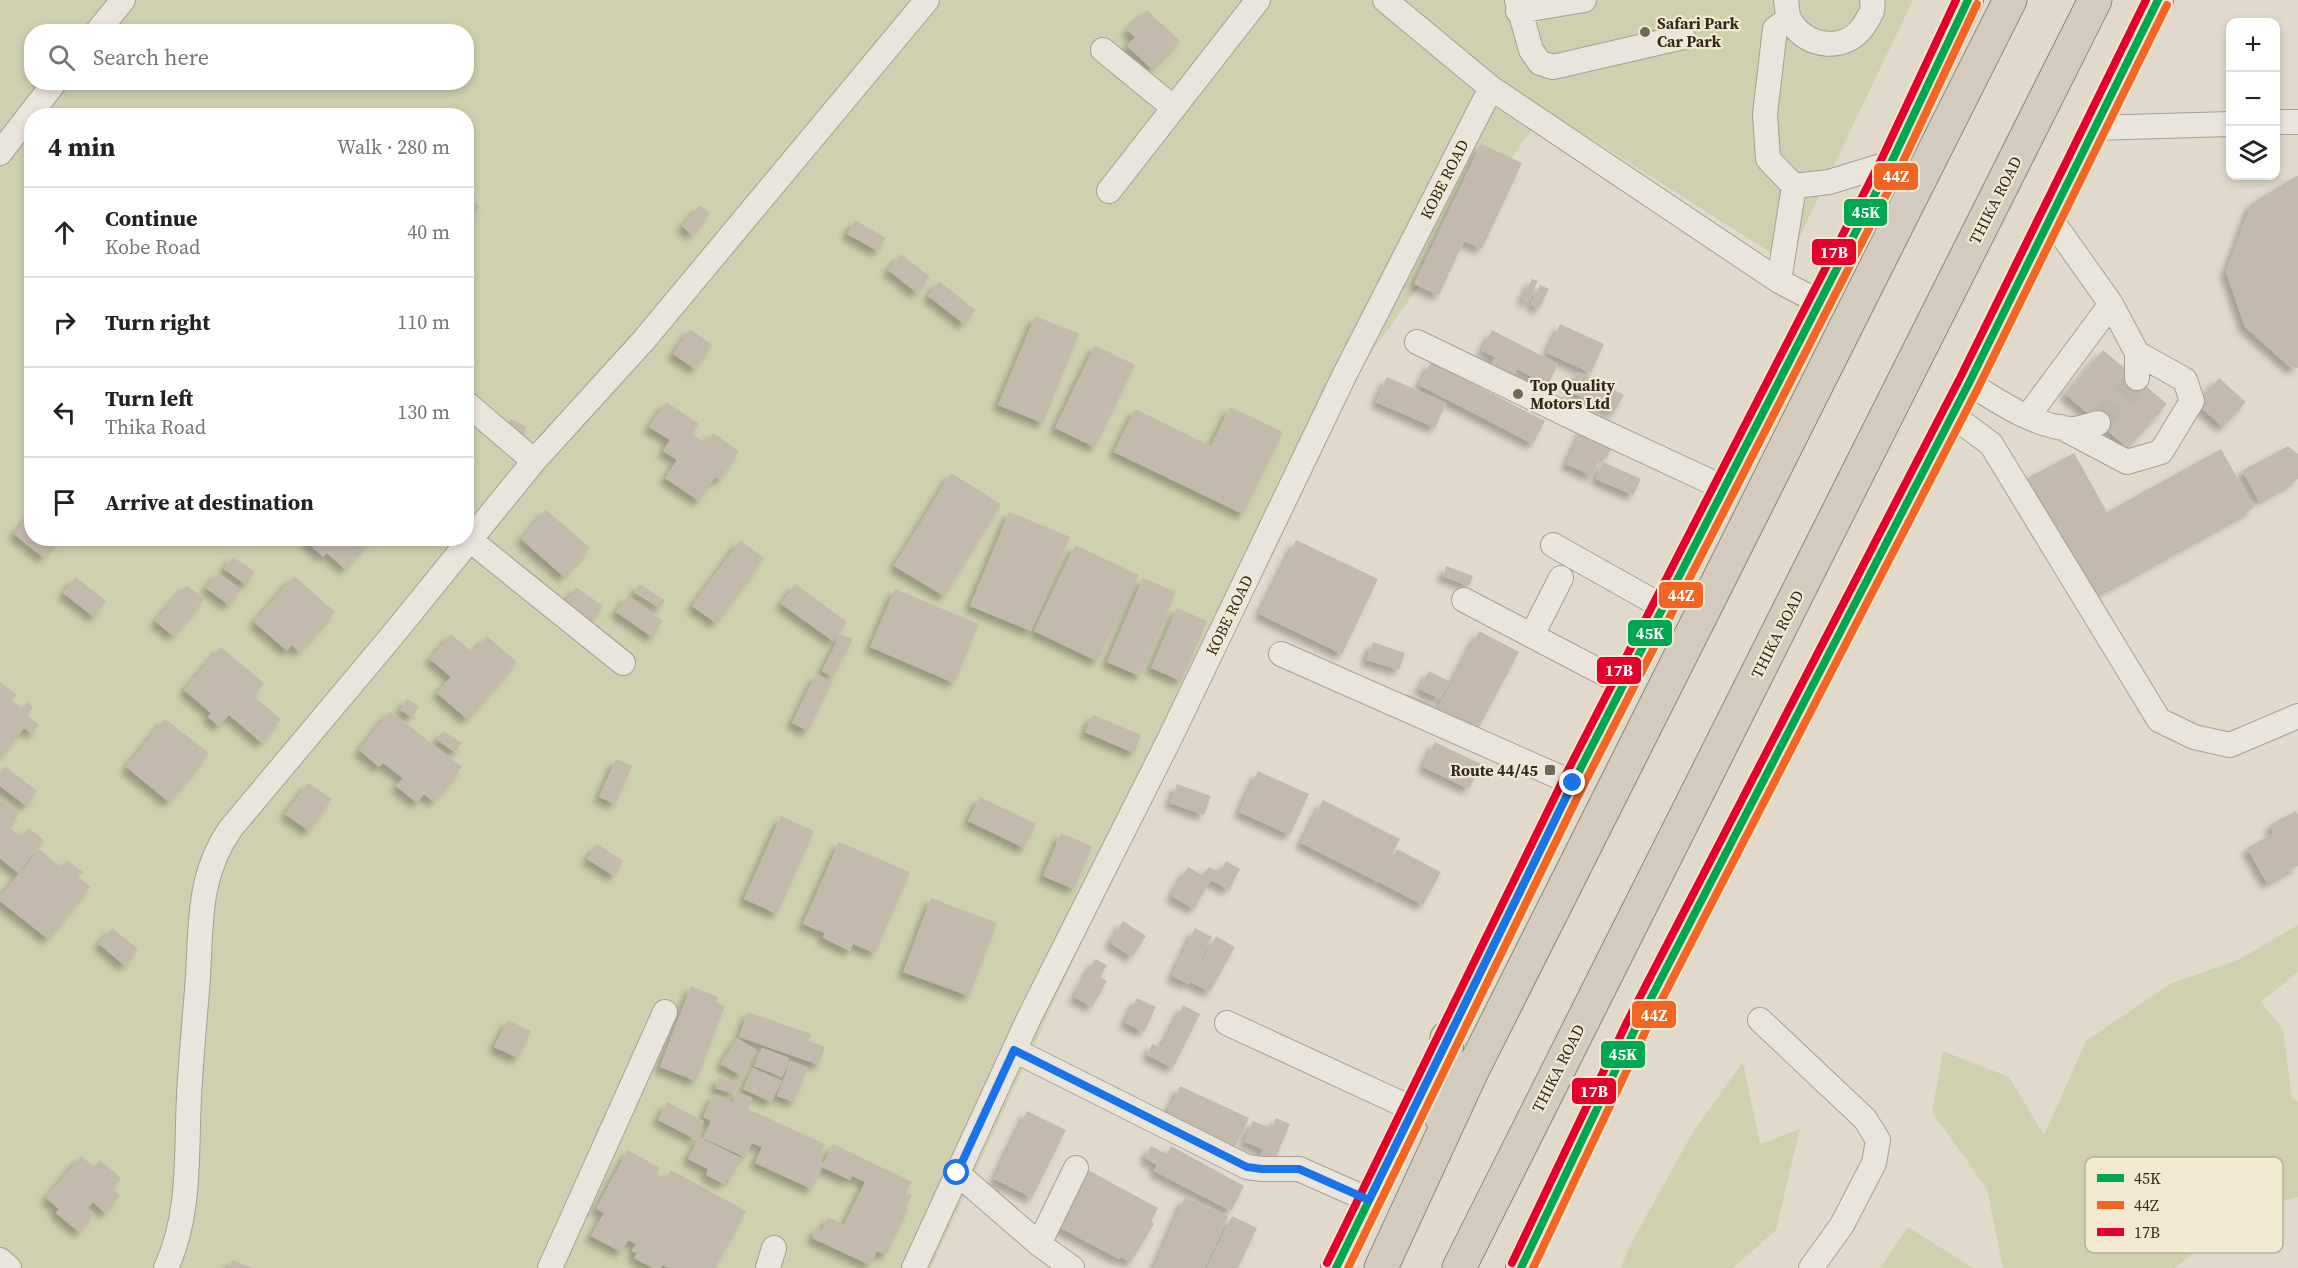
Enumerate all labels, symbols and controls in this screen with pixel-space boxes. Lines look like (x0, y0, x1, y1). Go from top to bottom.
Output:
place label: Safari Park Car Park (1657, 12, 1739, 52)
map controls (2226, 18, 2280, 180)
button: + (2226, 18, 2280, 72)
search box (24, 24, 474, 90)
marker: Safari Park Car Park (1638, 25, 1652, 39)
icon: search (45, 41, 78, 74)
text: Search here (93, 42, 209, 72)
button: − (2226, 72, 2280, 126)
button: layers (2226, 126, 2280, 180)
text: 4 min (48, 129, 115, 165)
text: Walk · 280 m (337, 133, 450, 161)
street label: KOBE ROAD (1414, 135, 1474, 223)
street label: THIKA ROAD (1963, 152, 2027, 248)
line badge: 44Z (1873, 162, 1919, 191)
text: 44Z (1883, 165, 1909, 187)
line badge: 45K (1843, 198, 1888, 227)
text: 45K (1852, 201, 1881, 223)
text: Continue (105, 203, 198, 233)
icon: ahead (48, 216, 81, 249)
text: 40 m (407, 218, 450, 246)
text: Kobe Road (105, 233, 200, 261)
line badge: 17B (1811, 238, 1857, 266)
text: 17B (1820, 241, 1848, 263)
icon: right (48, 306, 81, 339)
text: Turn right (105, 307, 210, 337)
text: 110 m (397, 308, 450, 336)
place label: Top Quality Motors Ltd (1530, 374, 1615, 414)
text: Turn left (105, 383, 193, 413)
marker: Top Quality Motors Ltd (1511, 387, 1525, 401)
icon: left (48, 396, 81, 429)
text: 130 m (397, 398, 450, 426)
text: Thika Road (105, 413, 206, 441)
icon: arrive (48, 486, 81, 519)
text: Arrive at destination (105, 487, 314, 517)
street label: KOBE ROAD (1200, 571, 1258, 659)
line badge: 44Z (1658, 581, 1704, 609)
text: 44Z (1668, 584, 1694, 606)
street label: THIKA ROAD (1745, 586, 1809, 682)
line badge: 45K (1627, 619, 1673, 647)
text: 45K (1636, 622, 1665, 644)
line badge: 17B (1596, 656, 1642, 685)
text: 17B (1605, 659, 1633, 681)
place label: Route 44/45 (1450, 759, 1538, 781)
marker: Route 44/45 (1543, 763, 1557, 777)
route end (1559, 769, 1585, 795)
line badge: 44Z (1631, 1000, 1677, 1029)
text: 44Z (1641, 1004, 1667, 1026)
street label: THIKA ROAD (1526, 1020, 1590, 1116)
line badge: 45K (1600, 1040, 1646, 1069)
text: 45K (1609, 1043, 1638, 1065)
line badge: 17B (1571, 1077, 1617, 1105)
text: 17B (1580, 1080, 1608, 1102)
legend (2085, 1157, 2283, 1253)
route start (943, 1159, 969, 1185)
text: 45K (2134, 1167, 2161, 1189)
text: 44Z (2134, 1194, 2159, 1216)
text: 17B (2134, 1221, 2160, 1243)

